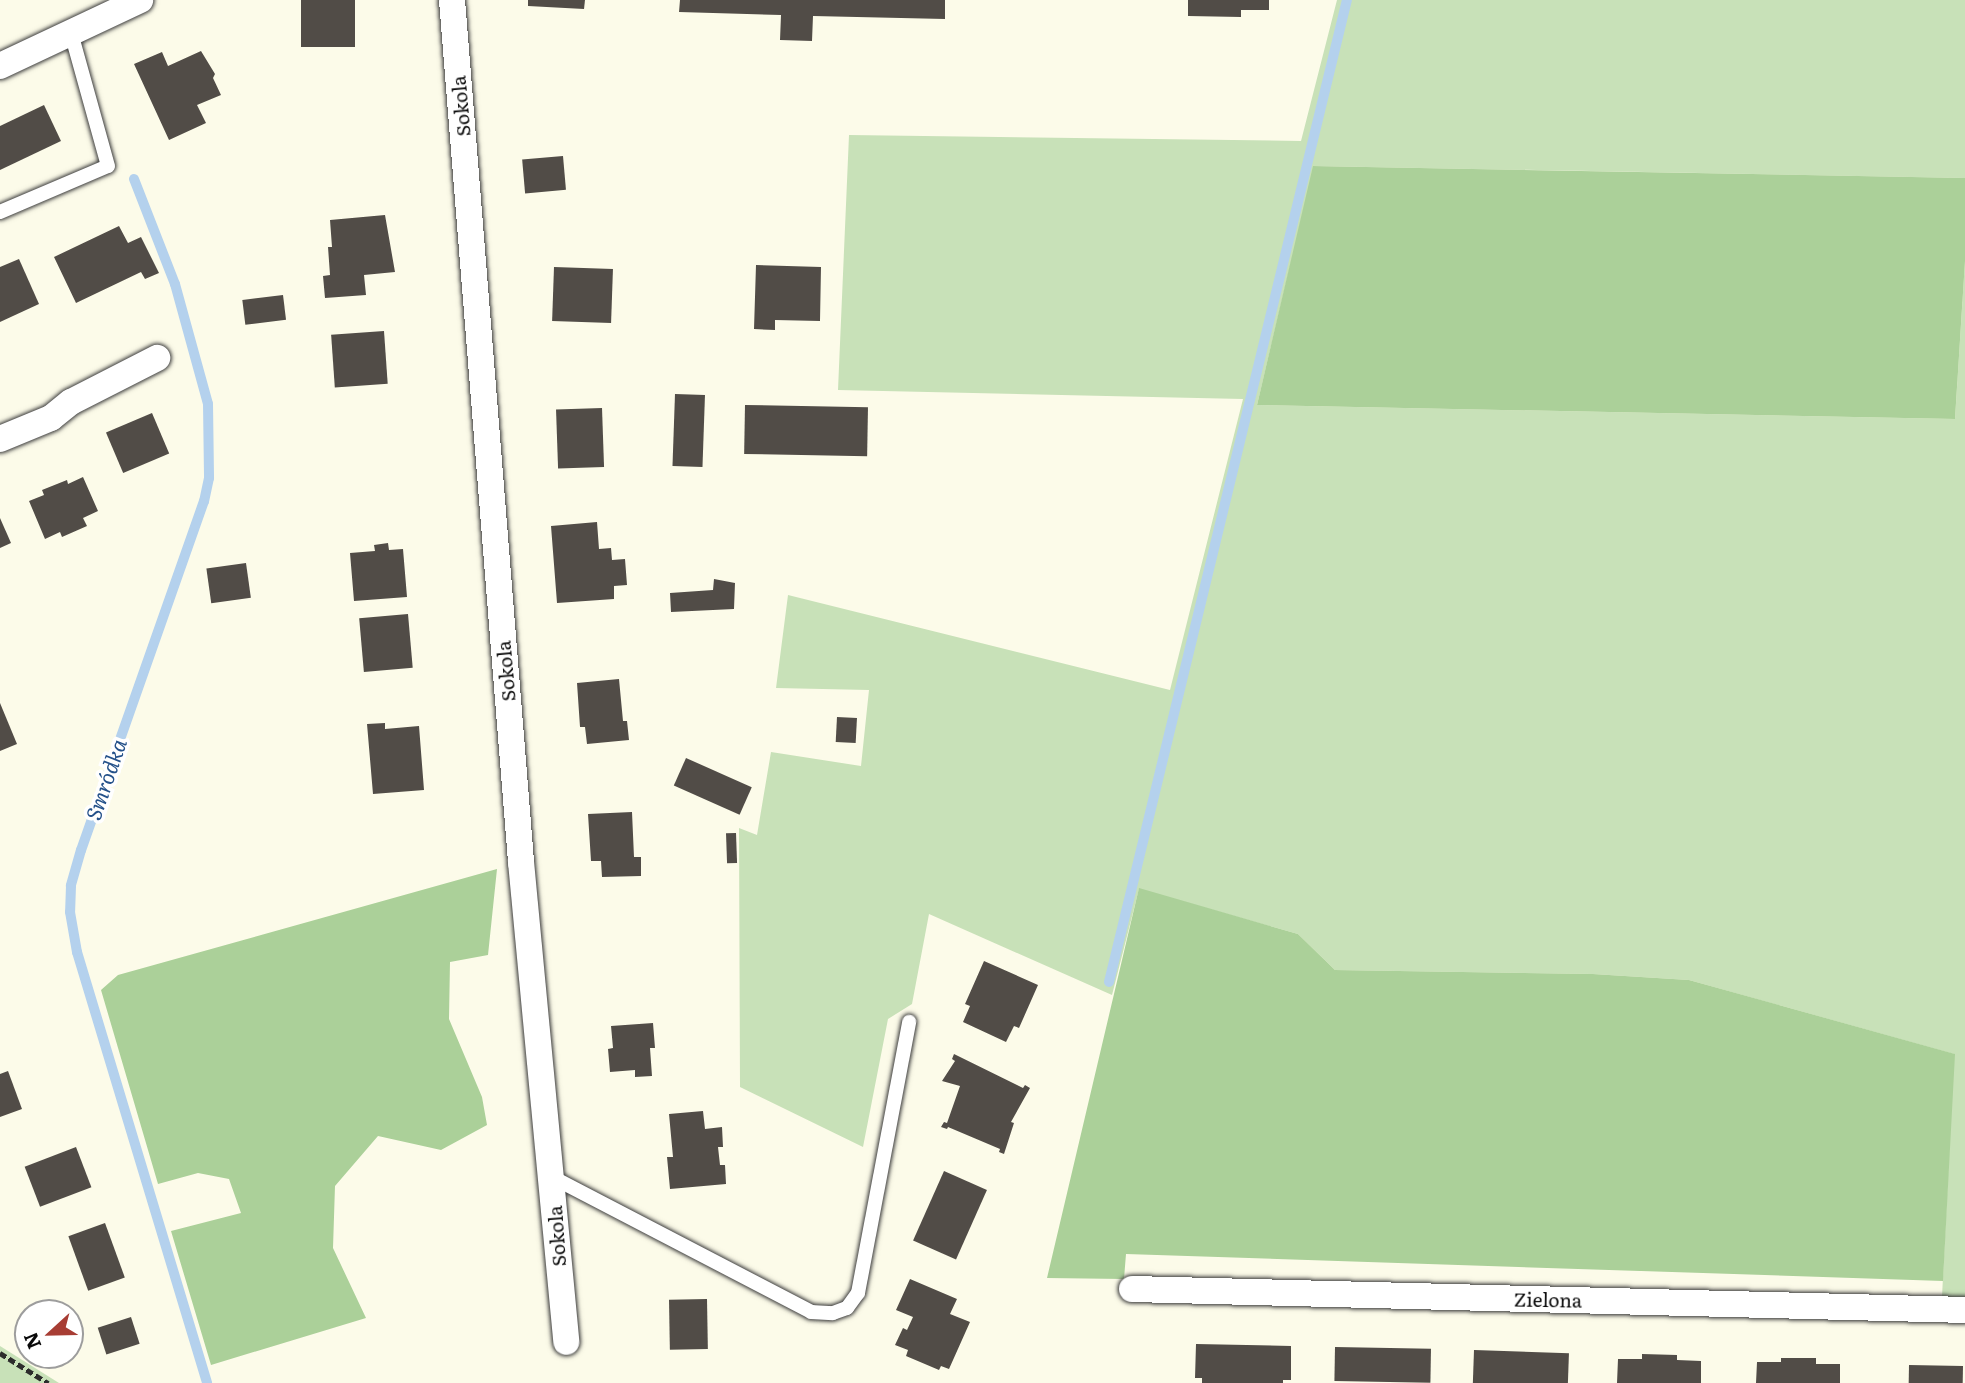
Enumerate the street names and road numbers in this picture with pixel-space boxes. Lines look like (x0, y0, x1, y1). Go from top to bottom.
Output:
street label: Sokola (447, 75, 475, 137)
street label: Sokola (492, 640, 520, 702)
street label: Sokola (543, 1205, 571, 1267)
street label: Zielona (1514, 1288, 1582, 1312)

